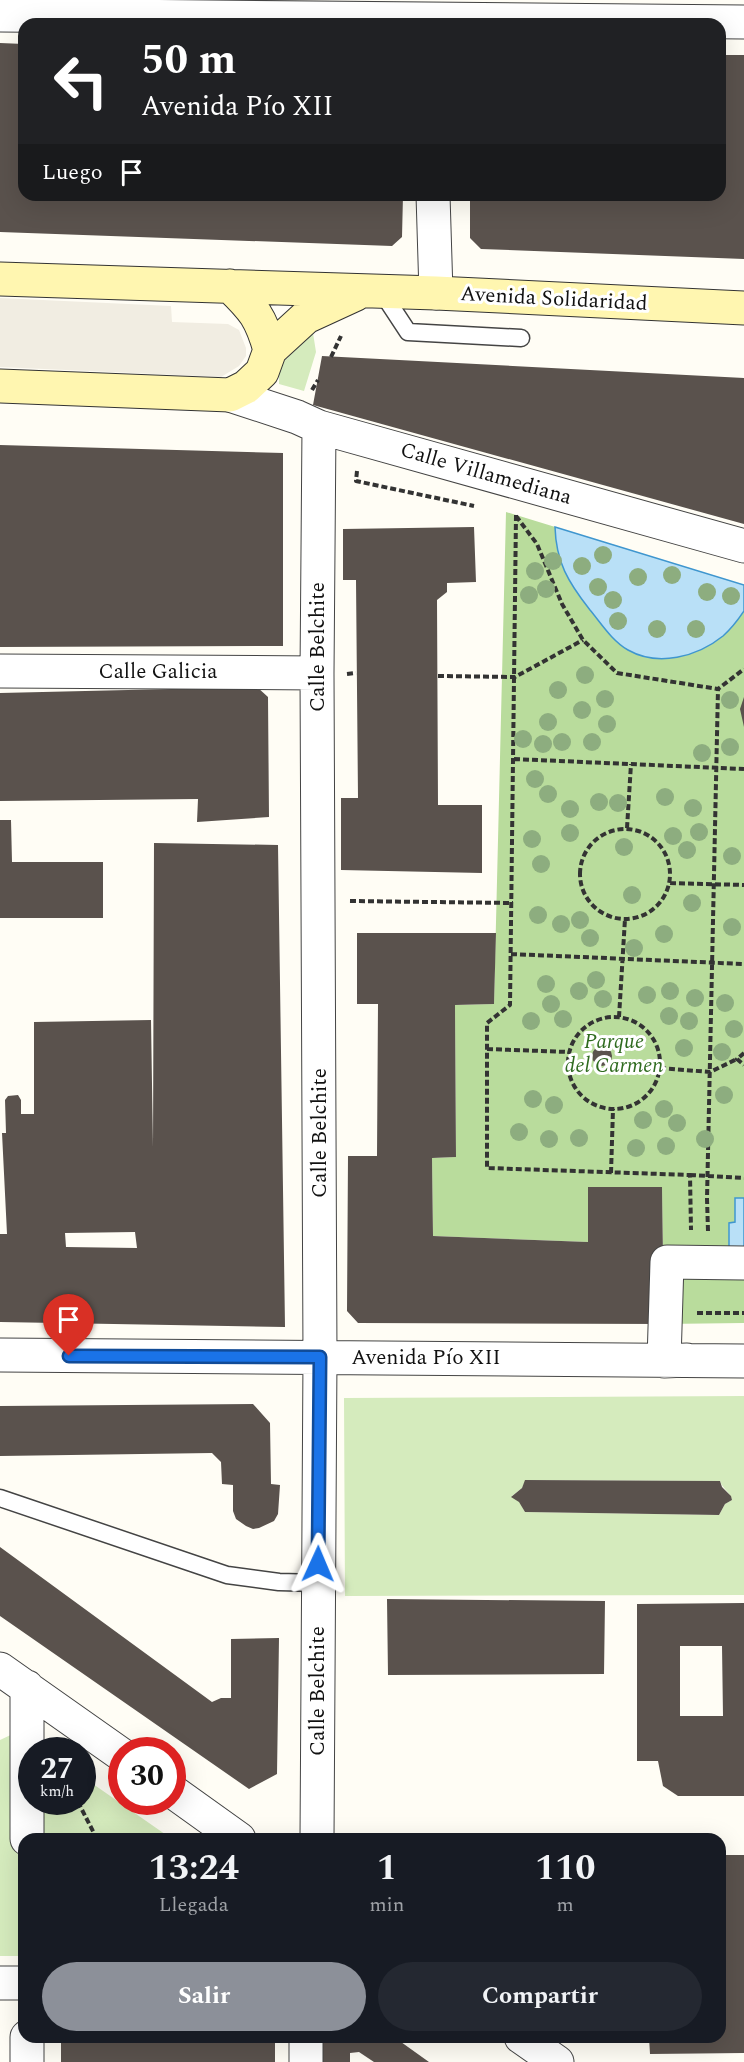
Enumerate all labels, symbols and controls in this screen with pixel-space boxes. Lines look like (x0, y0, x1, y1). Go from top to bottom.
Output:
text: 50 m (141, 29, 236, 92)
icon: left (42, 42, 120, 120)
text: Avenida Pío XII (141, 86, 333, 128)
text: Luego (42, 156, 103, 189)
icon: arrive (115, 156, 148, 189)
street label: Avenida Solidaridad (460, 278, 648, 320)
street label: Calle Villamediana (396, 434, 576, 514)
street label: Calle Belchite (302, 582, 334, 712)
street label: Calle Galicia (98, 656, 218, 688)
park label: Parque del Carmen (565, 1026, 663, 1082)
street label: Calle Belchite (304, 1068, 336, 1198)
pin (43, 1294, 94, 1356)
icon: arrive (52, 1303, 85, 1336)
street label: Avenida Pío XII (351, 1342, 501, 1374)
position arrow (286, 1532, 350, 1596)
street label: Calle Belchite (302, 1626, 334, 1756)
speed limit sign: 30 (108, 1737, 186, 1815)
text: 27 (40, 1746, 74, 1792)
text: km/h (40, 1780, 74, 1803)
text: 13:24 (148, 1841, 239, 1896)
text: 1 (377, 1841, 397, 1896)
text: 110 (535, 1841, 595, 1896)
text: Llegada (159, 1890, 229, 1920)
text: min (369, 1890, 404, 1920)
text: m (557, 1890, 574, 1920)
button: Salir (42, 1962, 366, 2031)
button: Compartir (378, 1962, 702, 2031)

